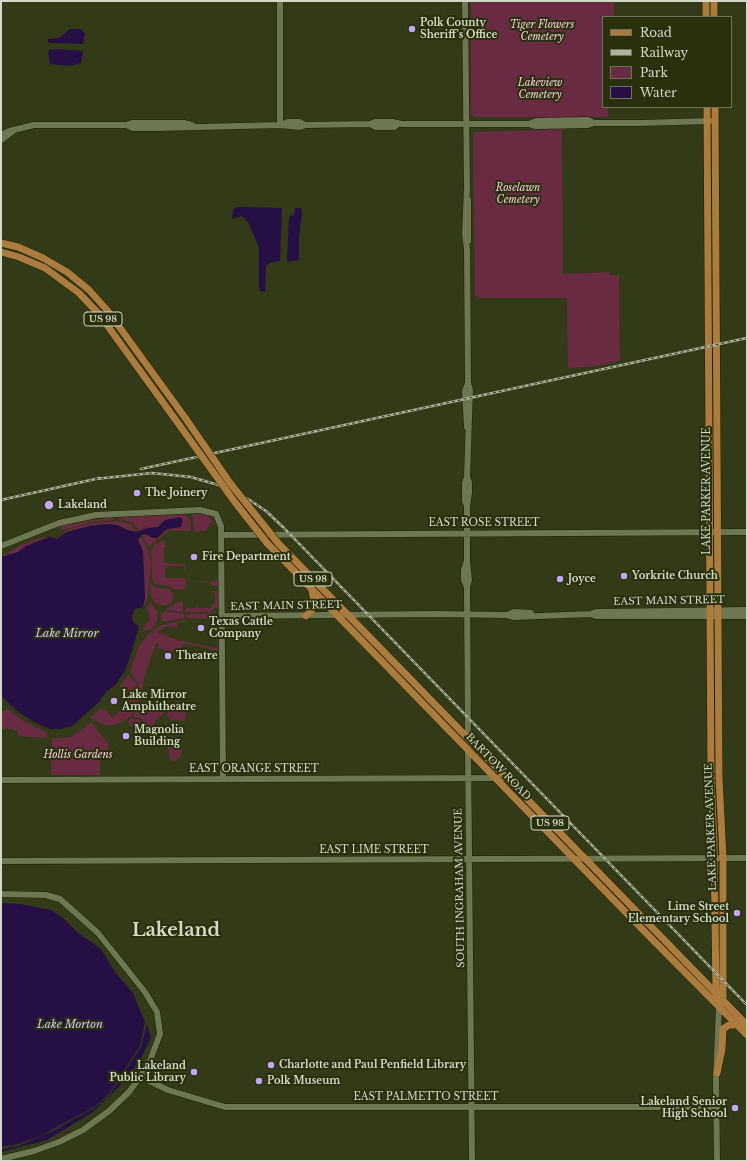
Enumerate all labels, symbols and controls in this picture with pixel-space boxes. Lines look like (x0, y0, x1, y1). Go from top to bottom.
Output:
legend (602, 16, 732, 108)
place label: Polk County Sheriff's Office (420, 17, 497, 40)
park label: Tiger Flowers Cemetery (510, 19, 574, 42)
marker: Polk County Sheriff's Office (407, 24, 417, 34)
text: Road (640, 25, 672, 40)
text: Railway (640, 45, 688, 60)
text: Park (640, 65, 668, 80)
park label: Lakeview Cemetery (518, 77, 562, 100)
text: Water (640, 85, 677, 100)
park label: Roselawn Cemetery (496, 182, 540, 206)
road number: US 98 (84, 312, 122, 326)
street label: LAKE PARKER AVENUE (701, 427, 713, 555)
place label: The Joinery (145, 487, 208, 499)
marker: The Joinery (132, 488, 142, 498)
marker: Lakeland (43, 499, 55, 511)
place label: Lakeland (58, 499, 107, 511)
street label: EAST ROSE STREET (429, 517, 539, 529)
place label: Fire Department (202, 551, 290, 563)
marker: Fire Department (189, 552, 199, 562)
place label: Yorkrite Church (632, 570, 718, 582)
marker: Yorkrite Church (619, 571, 629, 581)
road number: US 98 (294, 572, 332, 586)
place label: Joyce (568, 573, 596, 585)
marker: Joyce (555, 574, 565, 584)
street label: EAST MAIN STREET (613, 594, 725, 608)
street label: EAST MAIN STREET (230, 599, 342, 613)
place label: Texas Cattle Company (209, 616, 273, 640)
marker: Texas Cattle Company (196, 623, 206, 633)
water label: Lake Mirror (35, 627, 99, 641)
place label: Theatre (176, 650, 218, 662)
marker: Theatre (163, 651, 173, 661)
place label: Lake Mirror Amphitheatre (122, 689, 196, 712)
marker: Lake Mirror Amphitheatre (109, 696, 119, 706)
place label: Magnolia Building (134, 724, 184, 748)
marker: Magnolia Building (121, 731, 131, 741)
street label: BARTOW ROAD (463, 731, 533, 803)
park label: Hollis Gardens (43, 749, 113, 761)
street label: EAST ORANGE STREET (189, 763, 319, 775)
street label: LAKE PARKER AVENUE (703, 763, 719, 891)
street label: SOUTH INGRAHAM AVENUE (453, 808, 467, 968)
road number: US 98 (531, 816, 569, 830)
street label: EAST LIME STREET (319, 844, 429, 856)
place label: Lime Street Elementary School (628, 901, 729, 924)
marker: Lime Street Elementary School (732, 908, 742, 918)
district label: Lakeland (132, 920, 220, 942)
water label: Lake Morton (37, 1018, 103, 1032)
place label: Charlotte and Paul Penfield Library (279, 1059, 466, 1071)
place label: Lakeland Public Library (109, 1060, 186, 1084)
marker: Charlotte and Paul Penfield Library (266, 1060, 276, 1070)
marker: Lakeland Public Library (189, 1067, 199, 1077)
place label: Polk Museum (267, 1075, 340, 1087)
marker: Polk Museum (254, 1076, 264, 1086)
street label: EAST PALMETTO STREET (354, 1091, 498, 1103)
place label: Lakeland Senior High School (640, 1096, 727, 1120)
marker: Lakeland Senior High School (730, 1103, 740, 1113)

